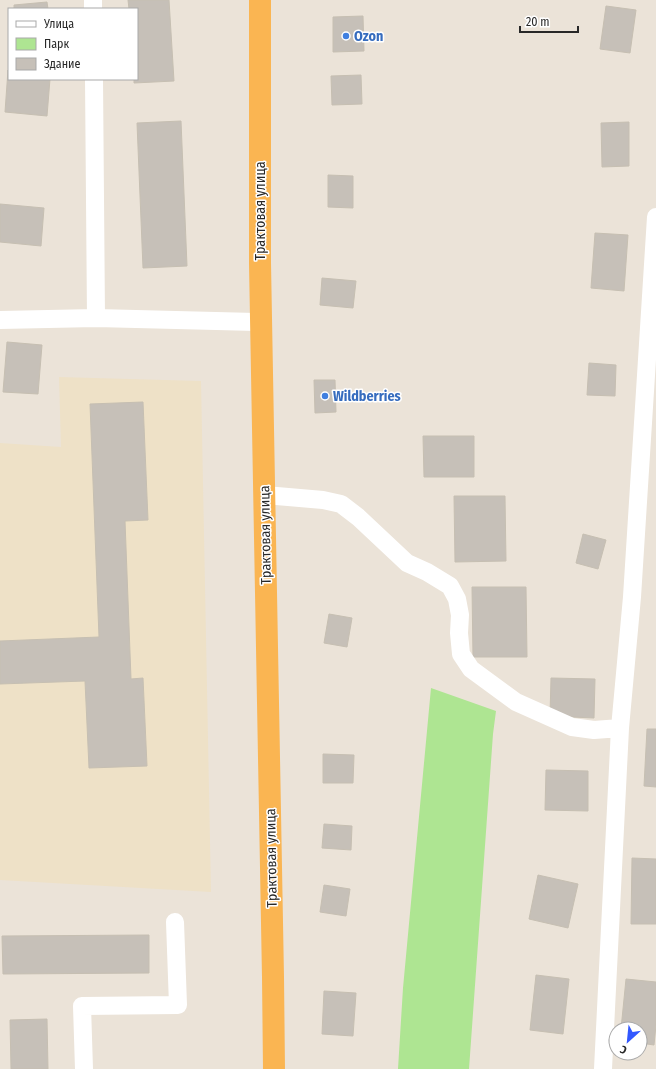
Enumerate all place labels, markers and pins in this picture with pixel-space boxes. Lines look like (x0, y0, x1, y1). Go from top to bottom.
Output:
place label: Ozon (354, 28, 383, 45)
marker: Ozon (341, 31, 351, 41)
place label: Wildberries (333, 388, 401, 405)
marker: Wildberries (320, 391, 330, 401)

